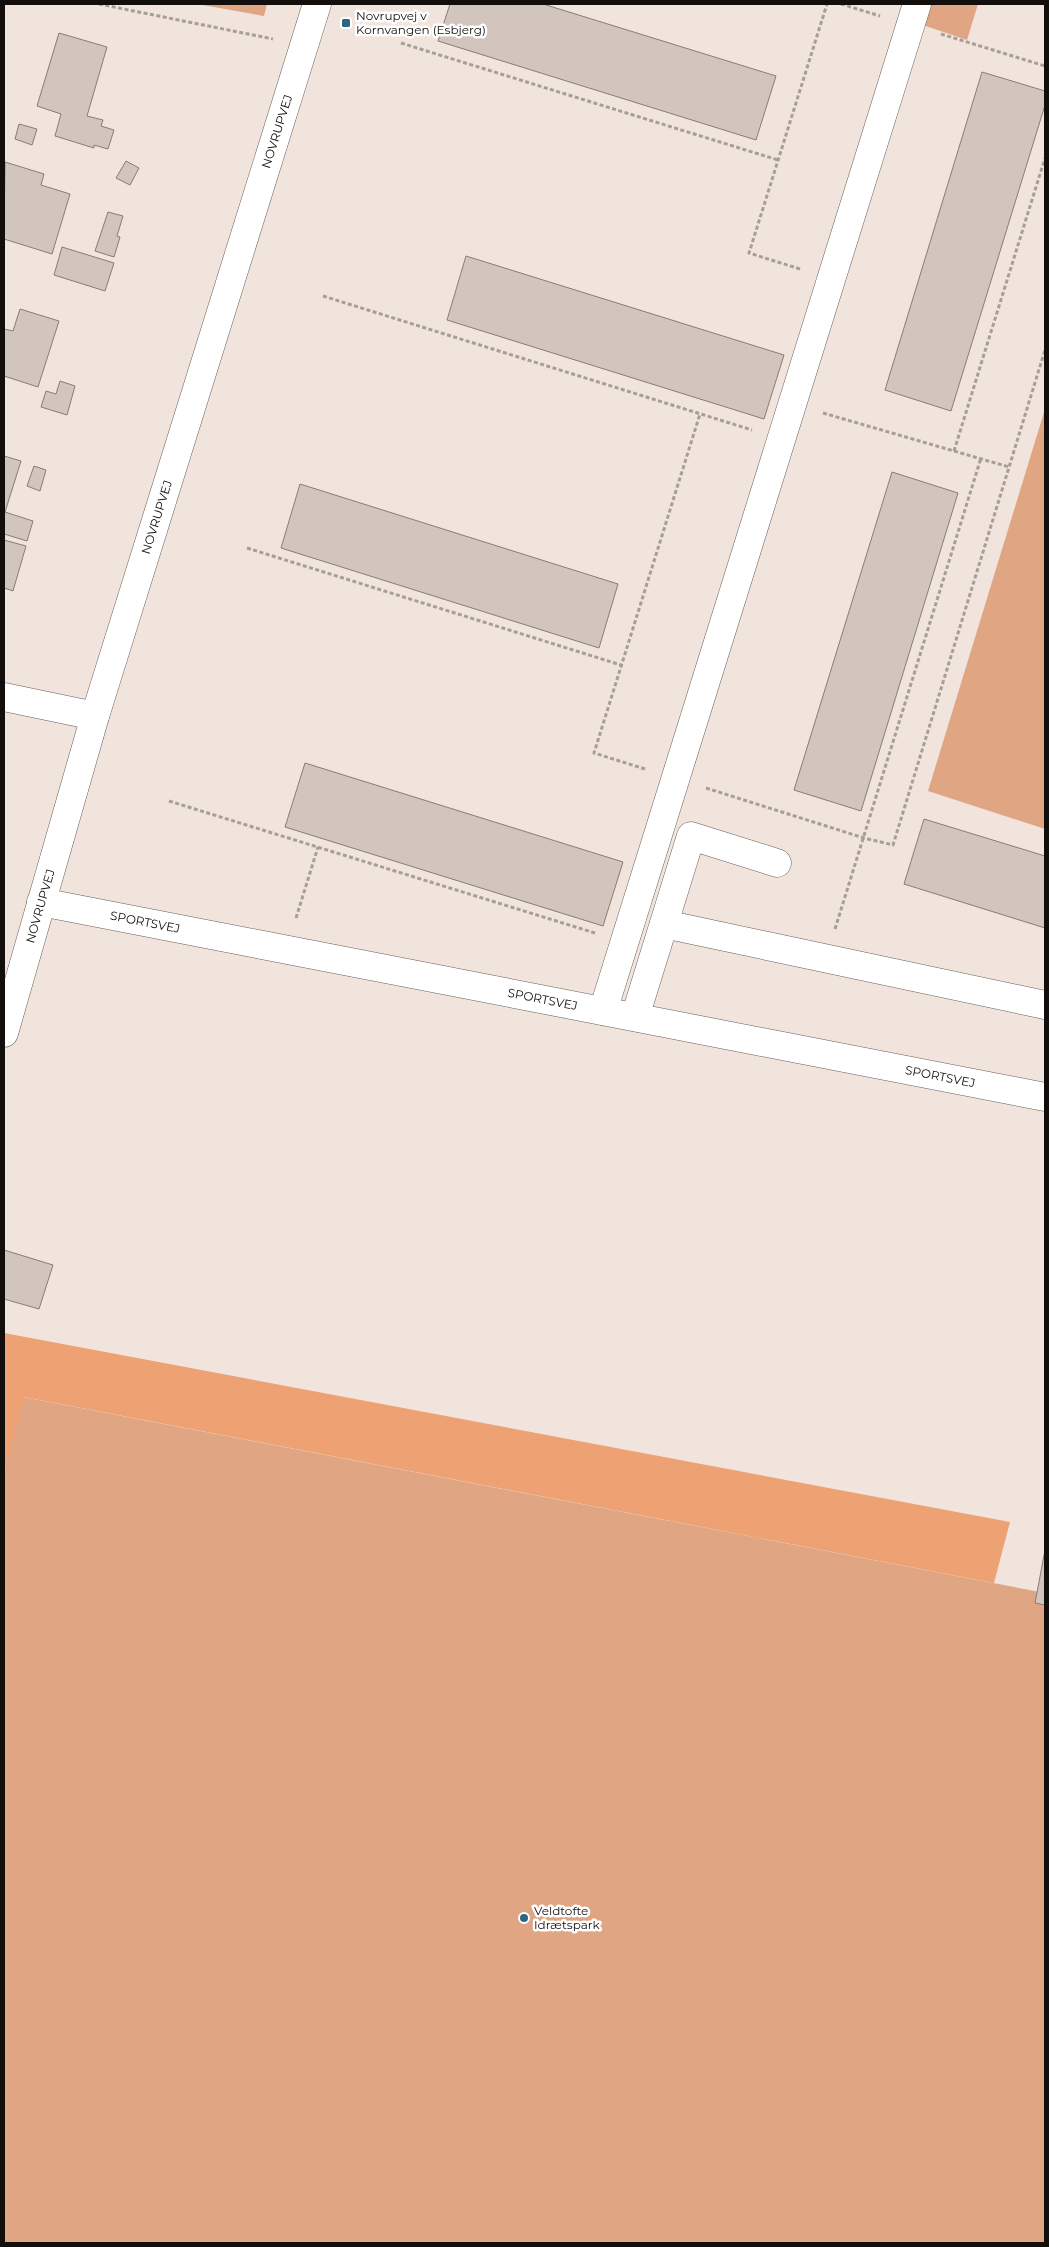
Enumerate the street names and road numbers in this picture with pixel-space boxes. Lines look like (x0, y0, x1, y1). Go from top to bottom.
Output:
street label: NOVRUPVEJ (258, 93, 295, 170)
street label: NOVRUPVEJ (138, 478, 175, 556)
street label: NOVRUPVEJ (22, 867, 58, 945)
street label: SPORTSVEJ (109, 908, 181, 936)
street label: SPORTSVEJ (506, 985, 579, 1013)
street label: SPORTSVEJ (904, 1062, 977, 1090)

